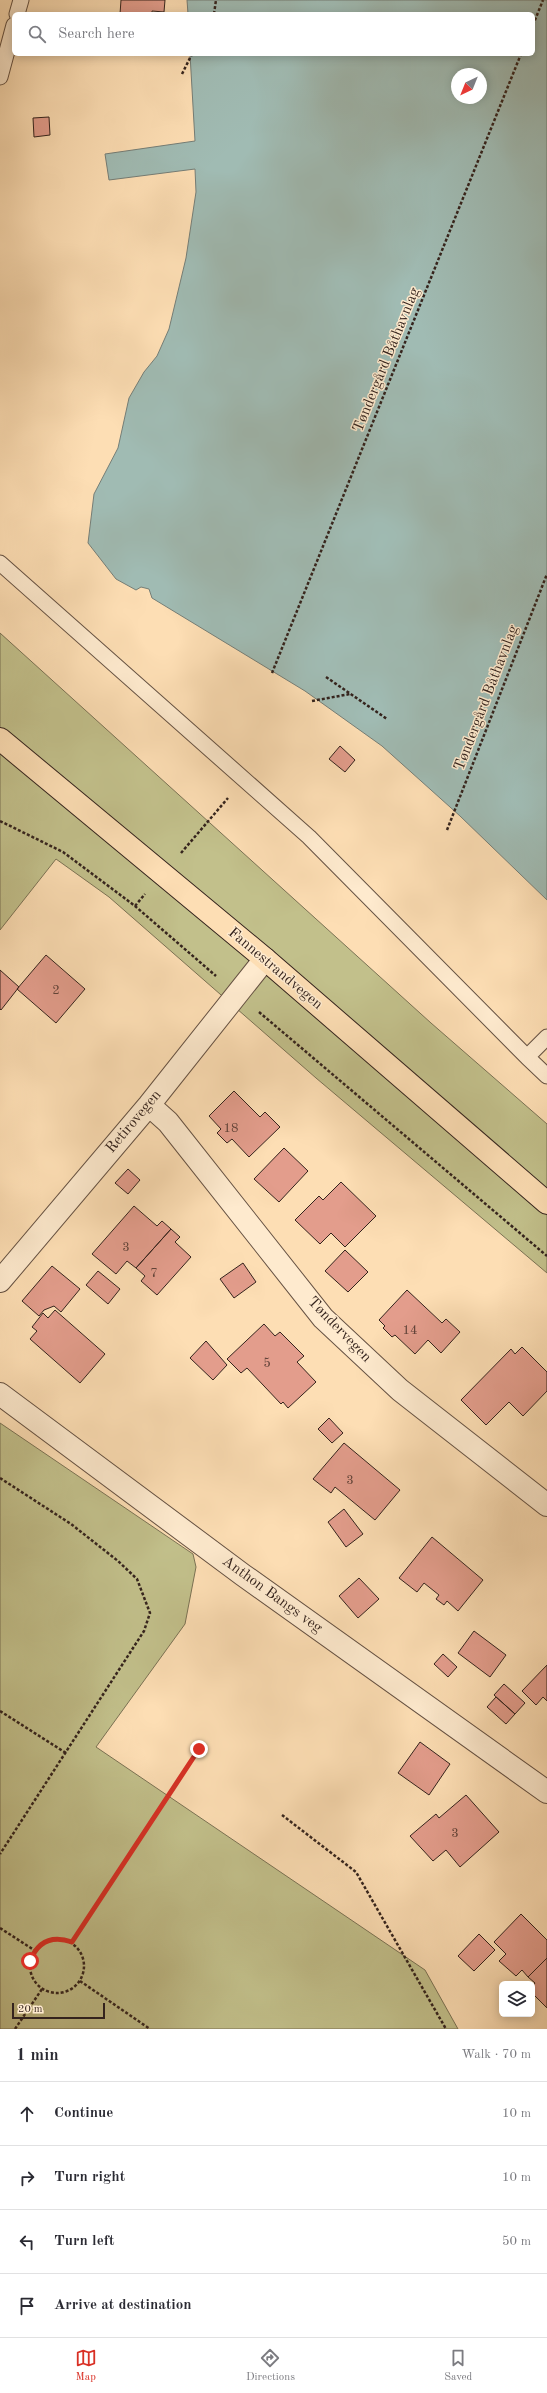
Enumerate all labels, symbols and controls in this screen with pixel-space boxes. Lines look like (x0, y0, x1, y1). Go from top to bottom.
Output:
search box (12, 12, 535, 56)
icon: search (26, 23, 48, 45)
text: Search here (58, 27, 135, 42)
north arrow (451, 68, 487, 104)
street label: Tøndergård Båthavnlag (351, 286, 423, 434)
street label: Tøndergård Båthavnlag (452, 623, 522, 773)
street label: Fannestrandvegen (225, 925, 325, 1013)
house number: 2 (52, 984, 60, 997)
street label: Retirovegen (103, 1088, 165, 1156)
house number: 18 (223, 1122, 239, 1135)
house number: 3 (122, 1241, 130, 1254)
house number: 7 (150, 1267, 158, 1280)
street label: Tøndervegen (304, 1294, 374, 1366)
house number: 14 (402, 1324, 418, 1337)
house number: 5 (263, 1357, 271, 1370)
house number: 3 (346, 1474, 354, 1487)
street label: Anthon Bangs veg (219, 1554, 325, 1636)
route end (190, 1740, 208, 1758)
house number: 3 (451, 1827, 459, 1840)
route start (21, 1952, 39, 1970)
map controls (499, 1981, 535, 2017)
button: layers (499, 1981, 535, 2017)
scale bar (12, 2001, 105, 2020)
text: 20 m (18, 2004, 43, 2015)
text: 1 min (16, 2047, 59, 2064)
text: Walk · 70 m (462, 2048, 531, 2061)
icon: ahead (16, 2103, 38, 2125)
text: Continue (54, 2106, 113, 2121)
text: 10 m (502, 2107, 531, 2120)
icon: right (16, 2167, 38, 2189)
text: Turn right (54, 2170, 125, 2185)
text: 10 m (502, 2171, 531, 2184)
icon: left (16, 2231, 38, 2253)
text: Turn left (54, 2234, 114, 2249)
text: 50 m (502, 2235, 531, 2248)
icon: arrive (16, 2295, 38, 2317)
text: Arrive at destination (54, 2298, 192, 2313)
tab: Map (75, 2347, 97, 2385)
tab: Directions (246, 2347, 295, 2385)
tab: Saved (444, 2347, 472, 2385)

